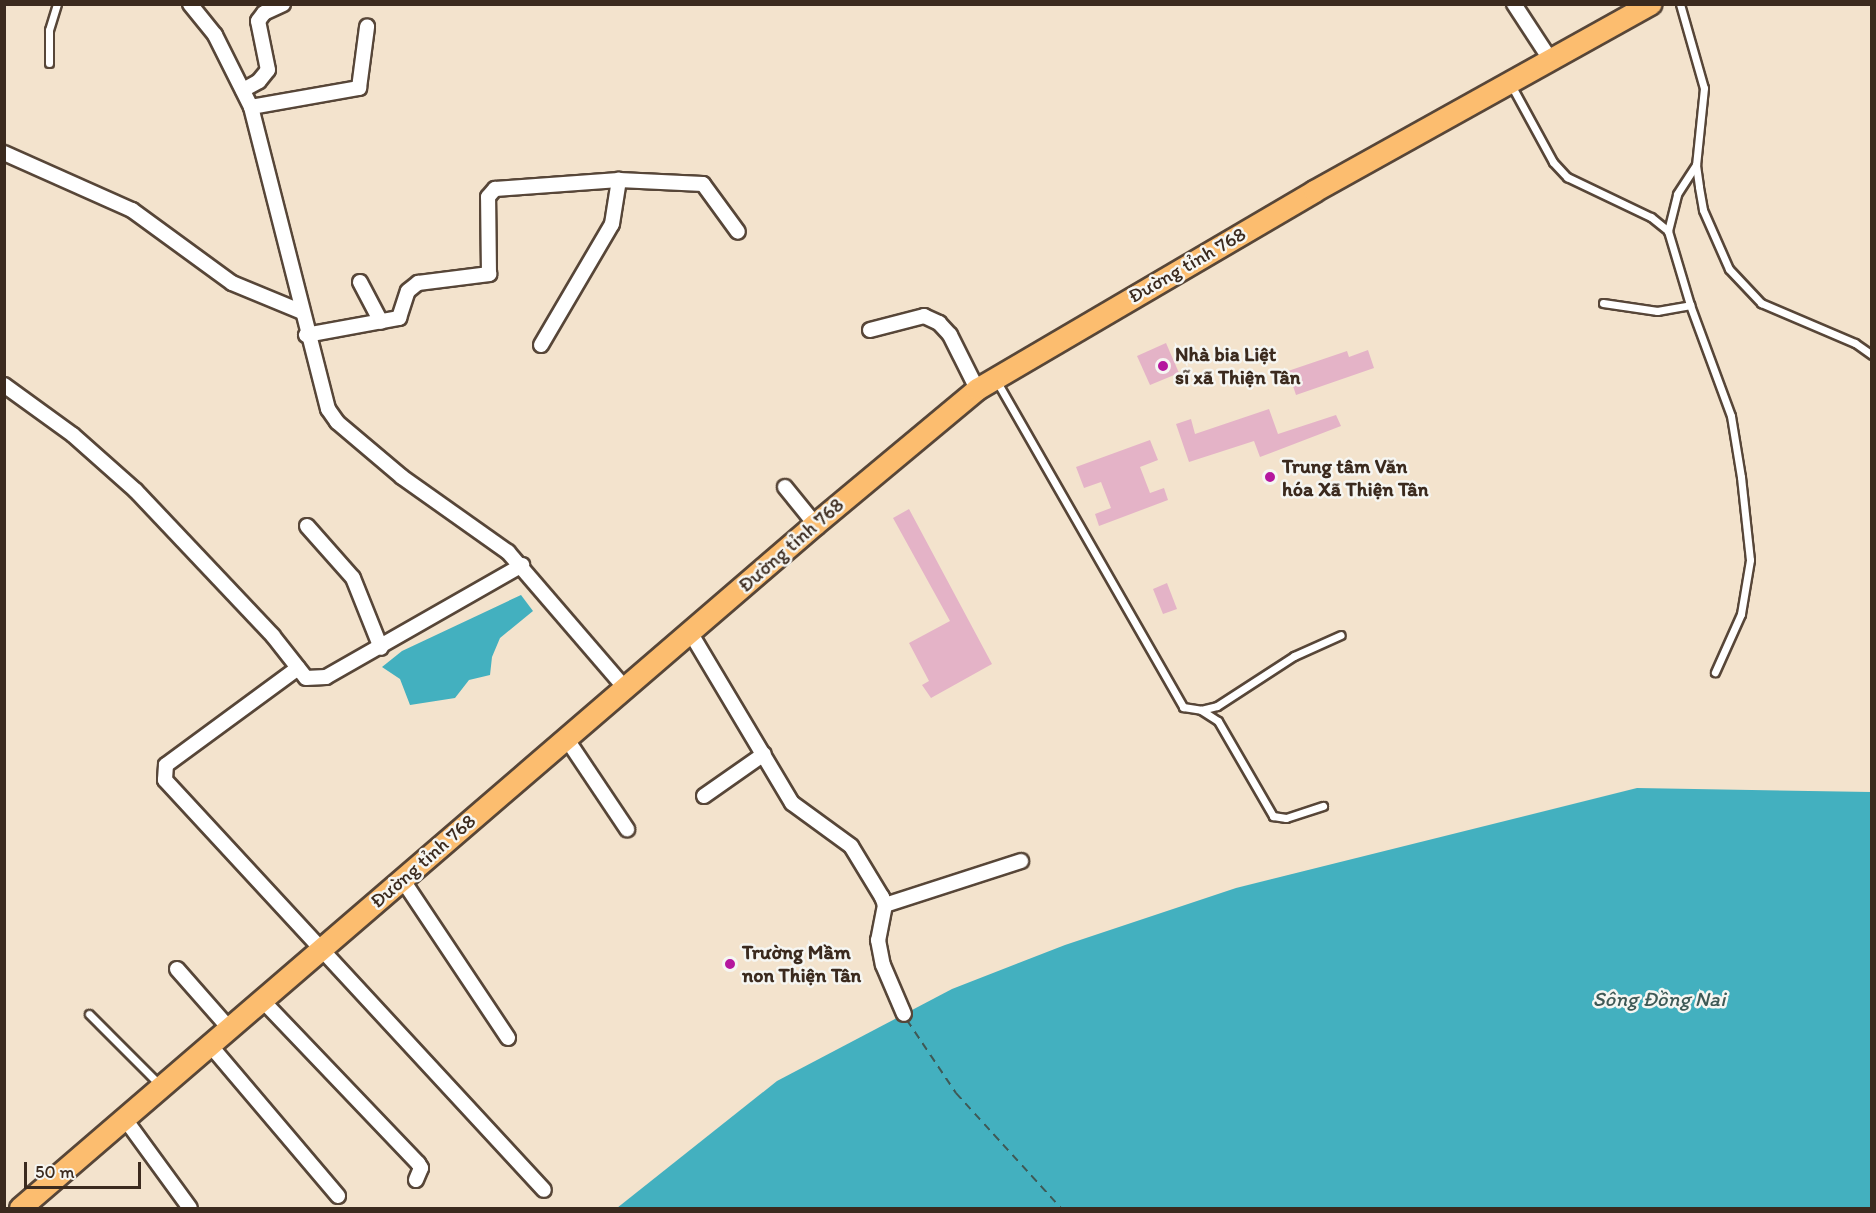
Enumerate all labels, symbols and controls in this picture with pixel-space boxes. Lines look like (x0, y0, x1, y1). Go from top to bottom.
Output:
street label: Đường tỉnh 768 (1124, 222, 1250, 308)
place label: Nhà bia Liệt sĩ xã Thiện Tân (1175, 342, 1302, 389)
marker: Nhà bia Liệt sĩ xã Thiện Tân (1156, 359, 1170, 373)
place label: Trung tâm Văn hóa Xã Thiện Tân (1282, 454, 1429, 501)
marker: Trung tâm Văn hóa Xã Thiện Tân (1263, 470, 1277, 484)
street label: Đường tỉnh 768 (733, 493, 849, 597)
street label: Đường tỉnh 768 (365, 809, 481, 913)
place label: Trường Mầm non Thiện Tân (742, 940, 862, 987)
marker: Trường Mầm non Thiện Tân (723, 957, 737, 971)
water label: Sông Đồng Nai (1593, 986, 1725, 1012)
scale bar (27, 1150, 144, 1188)
text: 50 m (35, 1161, 75, 1183)

